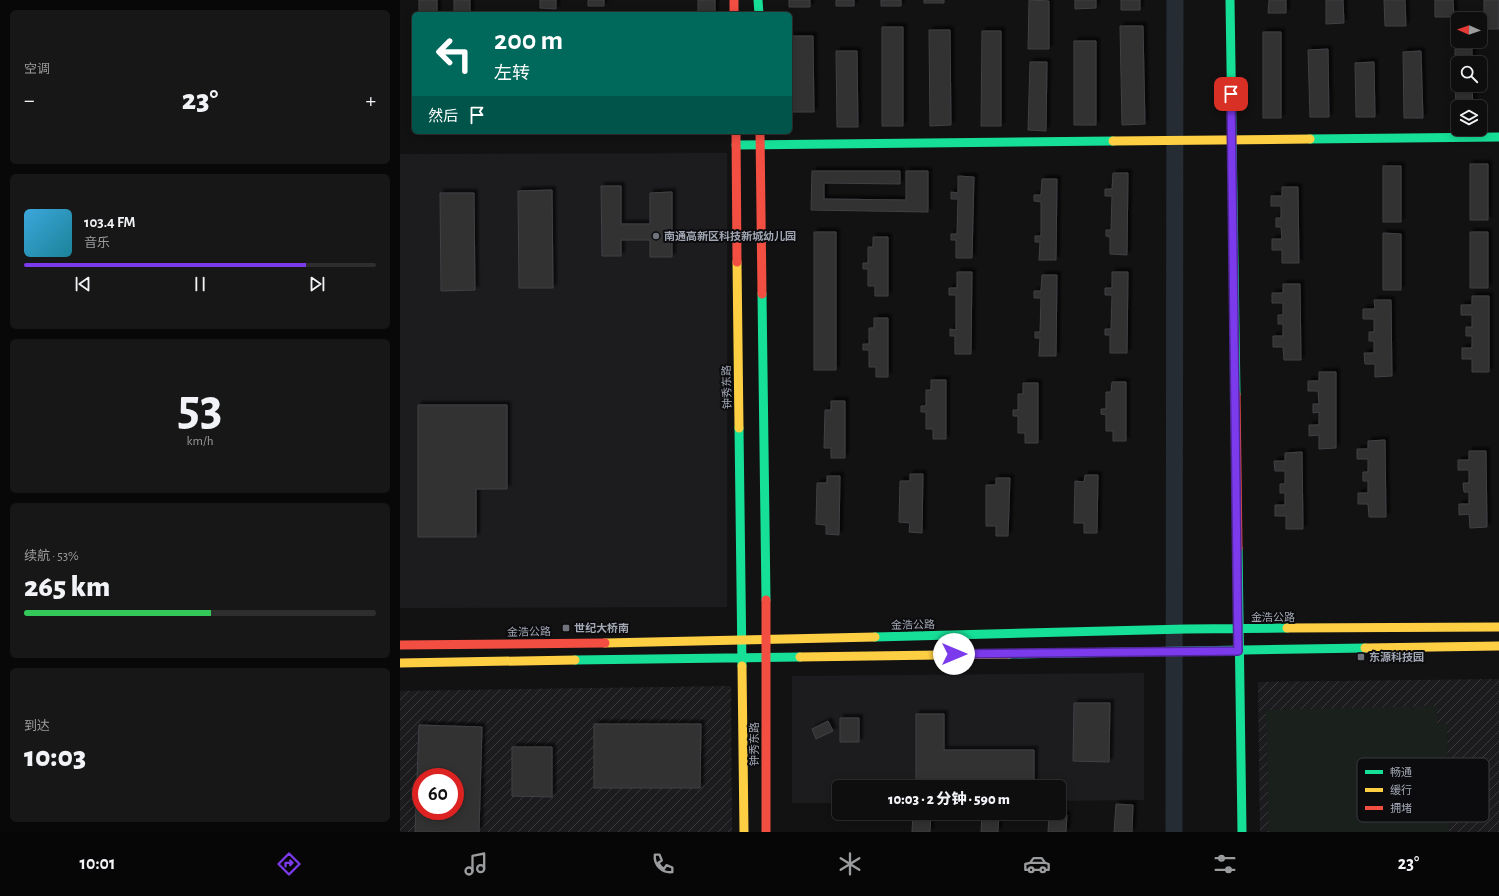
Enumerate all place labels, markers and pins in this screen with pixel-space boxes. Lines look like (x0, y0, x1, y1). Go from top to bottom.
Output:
pin (1214, 77, 1248, 111)
place label: 南通高新区科技新城幼儿园 (664, 230, 796, 242)
marker: 南通高新区科技新城幼儿园 (651, 231, 661, 241)
place label: 世纪大桥南 (574, 622, 629, 634)
marker: 世纪大桥南 (561, 623, 571, 633)
place label: 东源科技园 (1369, 651, 1424, 663)
marker: 东源科技园 (1356, 652, 1366, 662)

